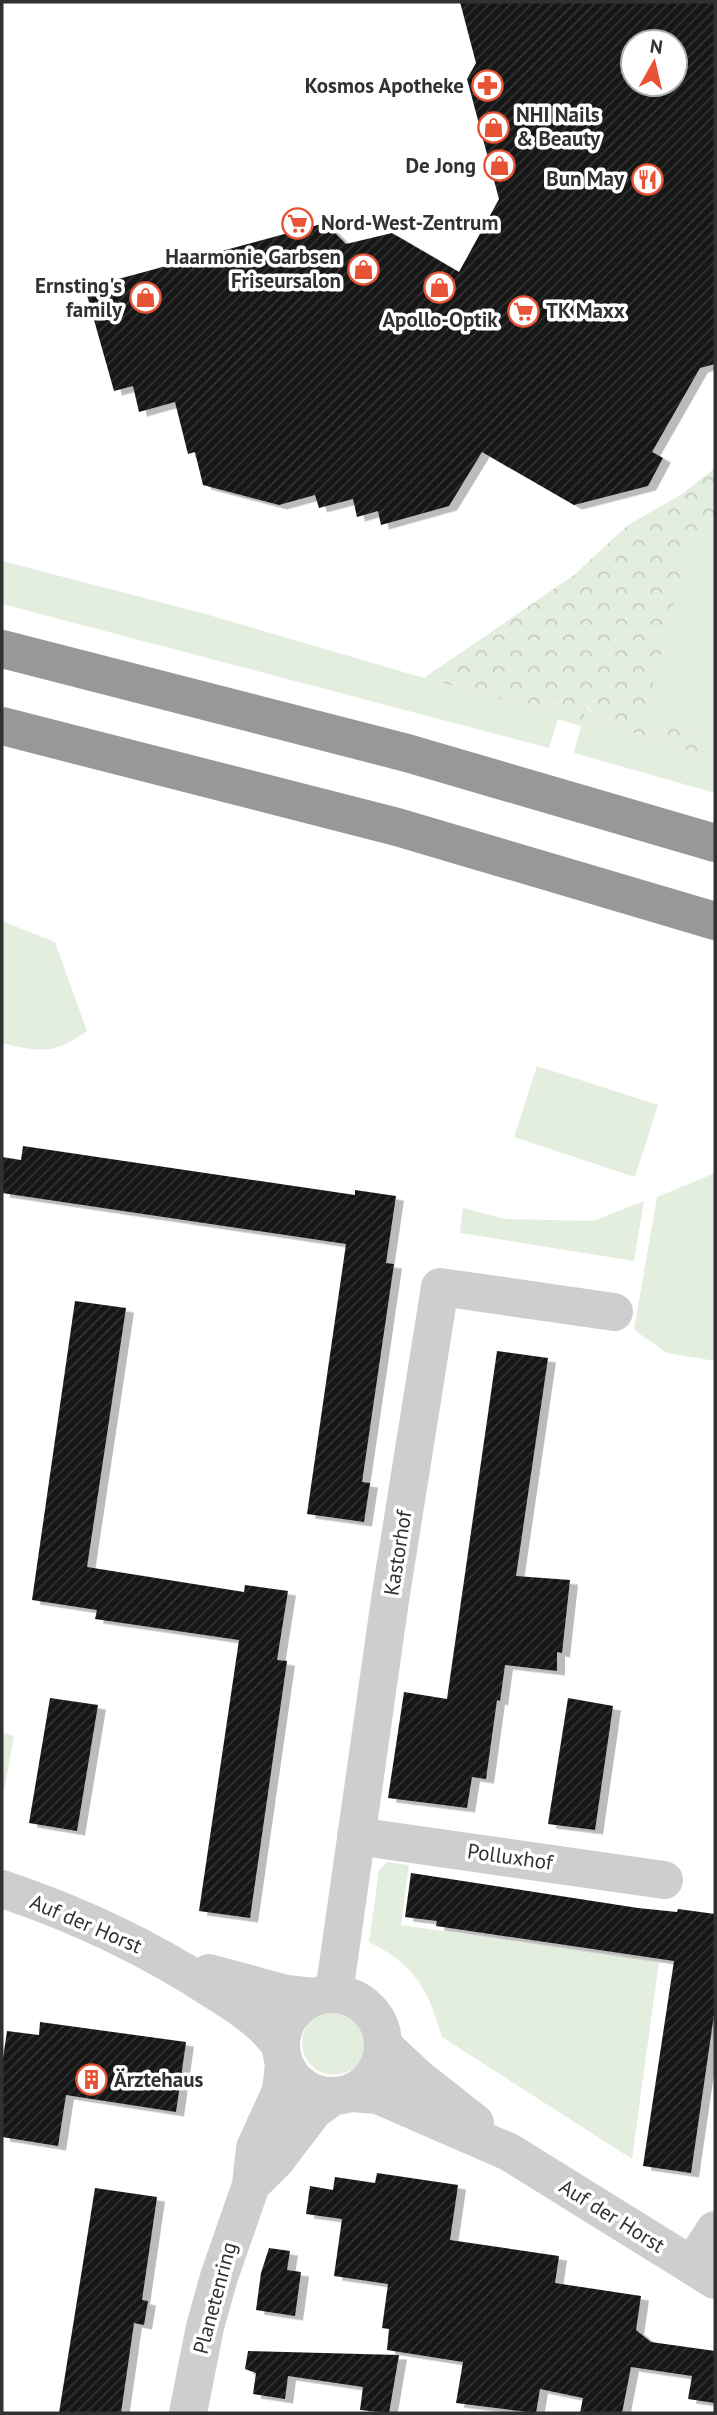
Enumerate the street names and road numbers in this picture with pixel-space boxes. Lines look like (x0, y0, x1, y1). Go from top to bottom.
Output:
street label: Kastorhof (377, 1507, 418, 1597)
street label: Polluxhof (466, 1837, 556, 1876)
street label: Auf der Horst (26, 1888, 146, 1959)
street label: Auf der Horst (555, 2173, 670, 2259)
street label: Planetenring (187, 2239, 242, 2357)

